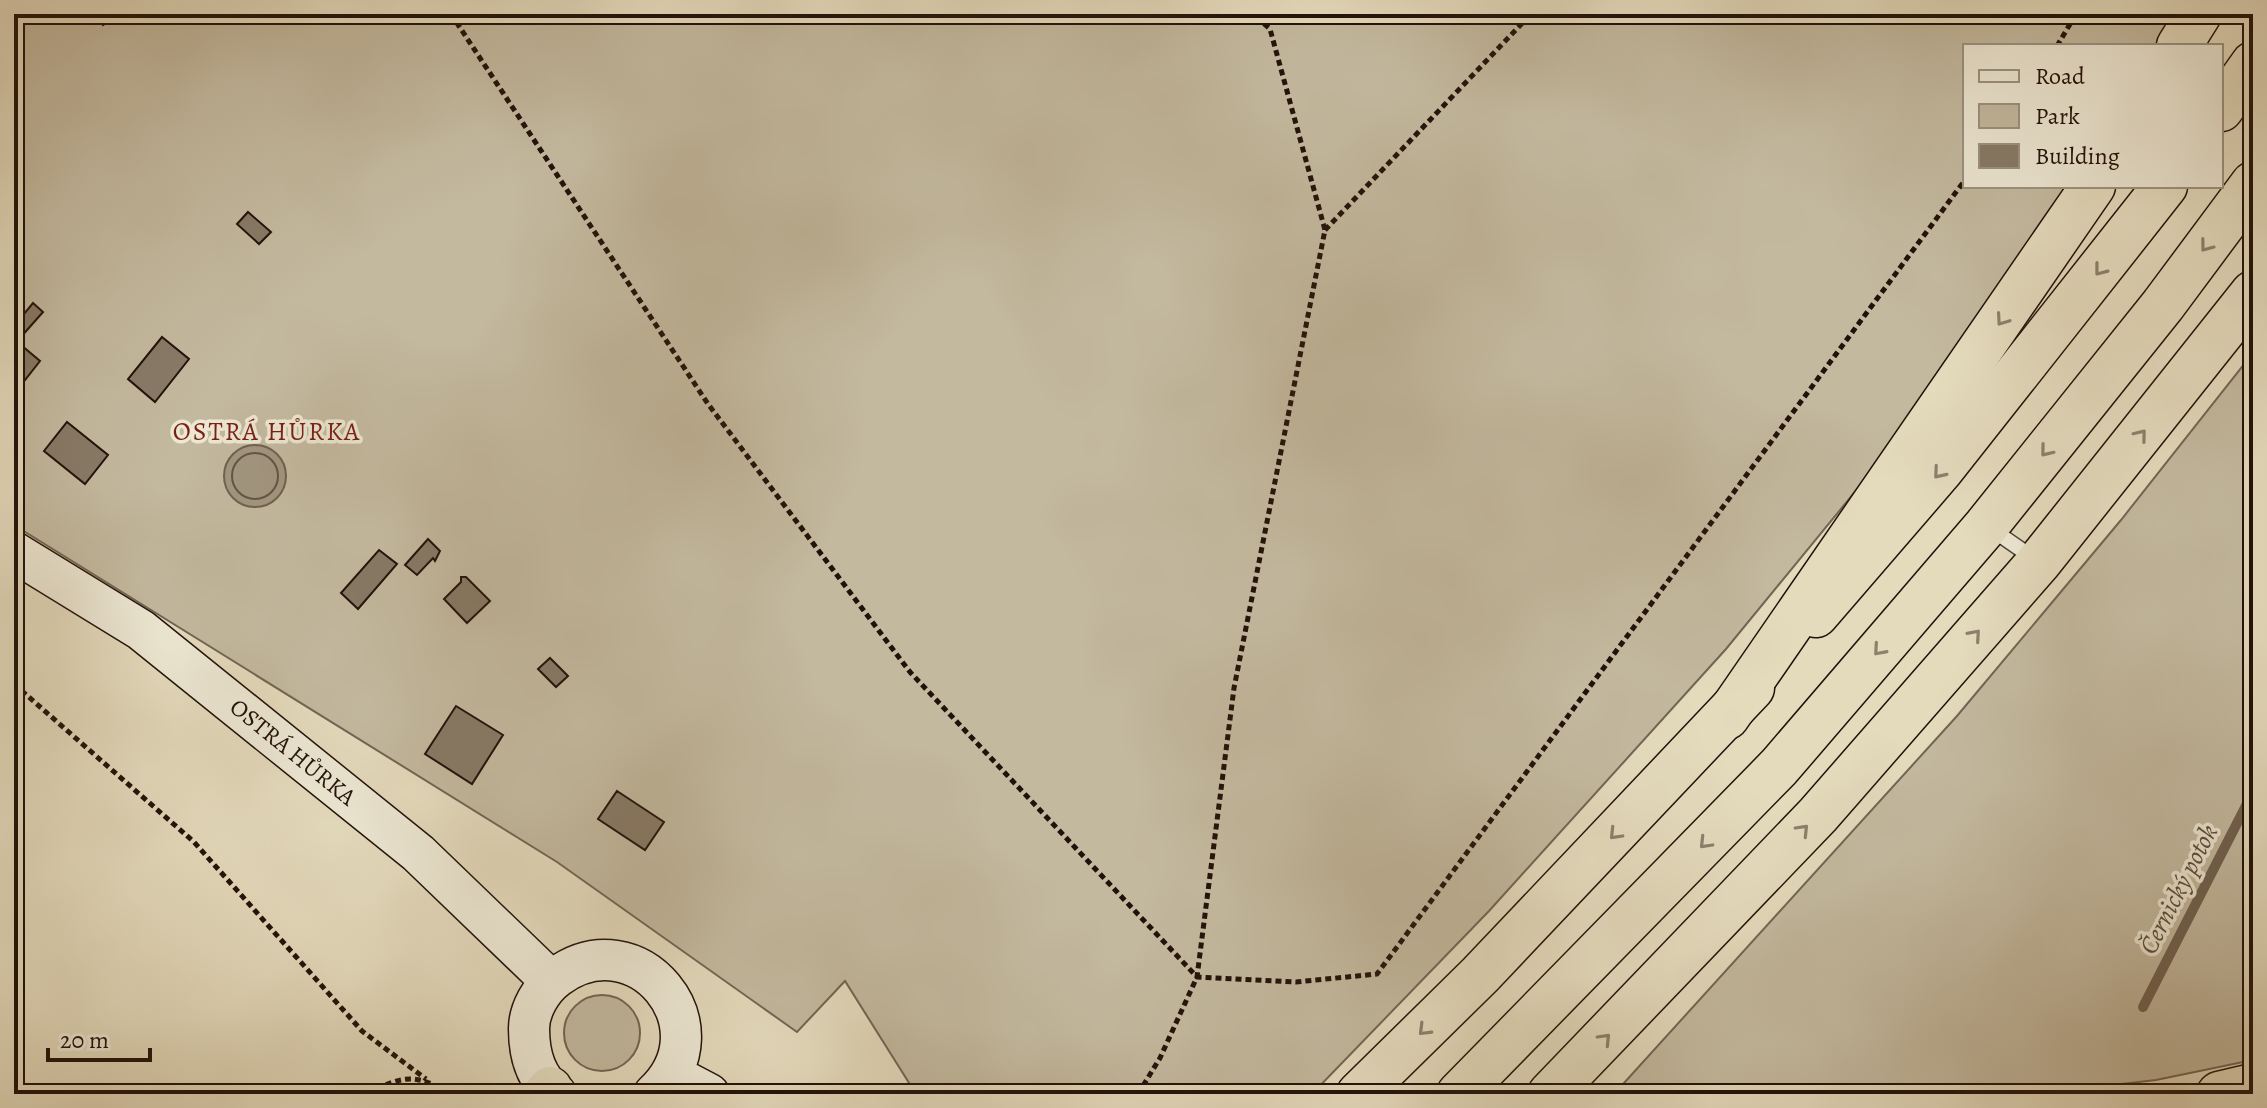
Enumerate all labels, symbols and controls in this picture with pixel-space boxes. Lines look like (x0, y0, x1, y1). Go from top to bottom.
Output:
legend (1963, 44, 2223, 188)
text: Road (2035, 60, 2085, 92)
text: Park (2035, 100, 2080, 132)
text: Building (2035, 140, 2120, 172)
one-way arrow (2202, 237, 2216, 252)
one-way arrow (2096, 261, 2110, 276)
one-way arrow (1997, 312, 2012, 326)
district label: OSTRÁ HŮRKA (173, 414, 361, 449)
one-way arrow (2131, 430, 2146, 444)
one-way arrow (2041, 442, 2056, 456)
one-way arrow (1934, 464, 1949, 479)
one-way arrow (1965, 629, 1980, 644)
one-way arrow (1875, 641, 1889, 656)
street label: OSTRÁ HŮRKA (223, 691, 364, 813)
water label: Černický potok (2131, 818, 2226, 960)
one-way arrow (1610, 825, 1624, 839)
one-way arrow (1794, 825, 1809, 839)
one-way arrow (1700, 834, 1715, 848)
scale bar (48, 1012, 150, 1062)
one-way arrow (1419, 1020, 1433, 1035)
text: 20 m (60, 1024, 109, 1056)
one-way arrow (1595, 1034, 1610, 1048)

